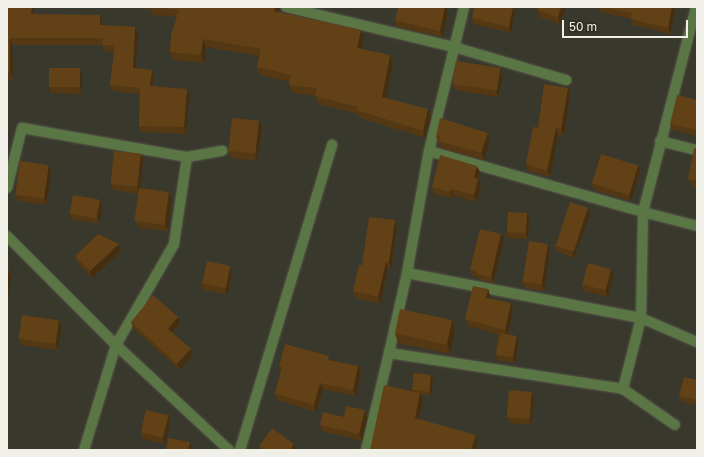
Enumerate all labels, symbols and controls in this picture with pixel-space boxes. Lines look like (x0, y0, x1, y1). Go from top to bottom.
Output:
scale bar (564, 12, 690, 38)
text: 50 m (569, 19, 597, 34)

